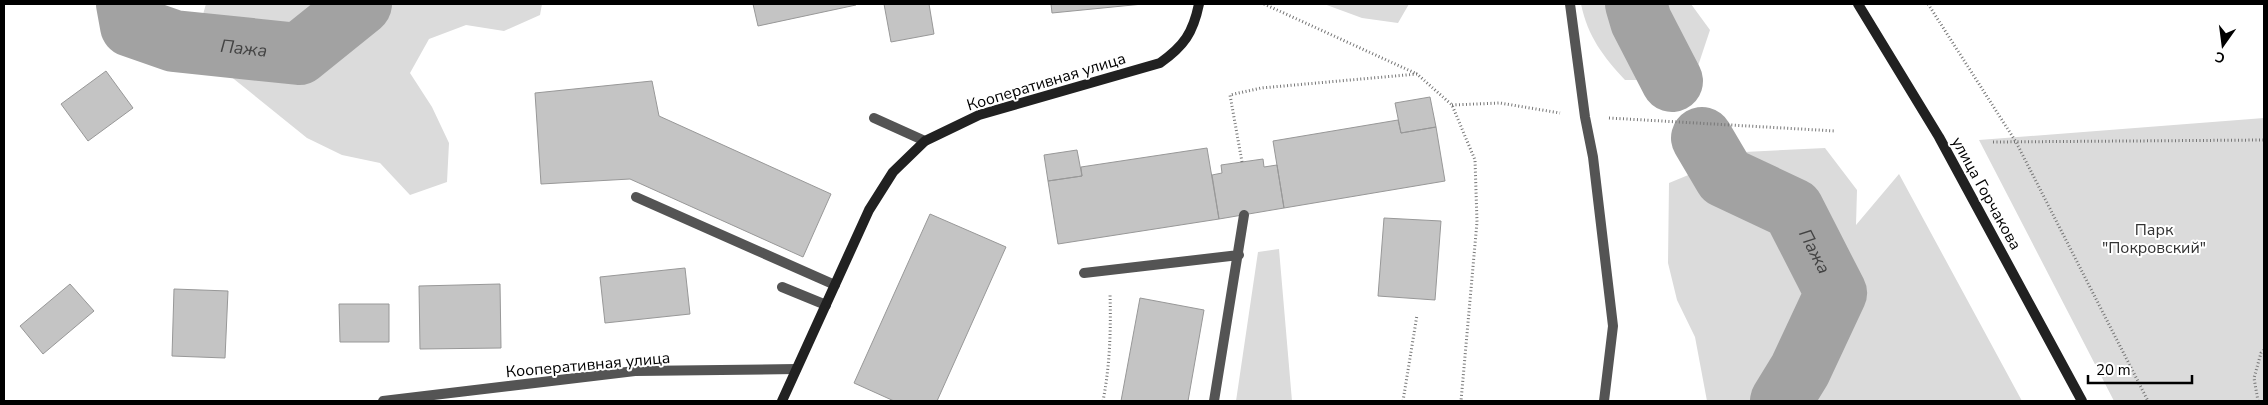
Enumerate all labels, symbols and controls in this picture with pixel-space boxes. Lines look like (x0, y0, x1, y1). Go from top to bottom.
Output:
north arrow (2198, 20, 2248, 70)
water label: Пажа (219, 34, 268, 63)
street label: Кооперативная улица (964, 47, 1128, 117)
text: С (2213, 47, 2227, 67)
street label: улица Горчакова (1946, 133, 2026, 254)
park label: Парк "Покровский" (2102, 219, 2206, 259)
water label: Пажа (1793, 225, 1836, 278)
street label: Кооперативная улица (505, 347, 671, 383)
scale bar (2088, 352, 2192, 384)
text: 20 m (2096, 360, 2131, 380)

